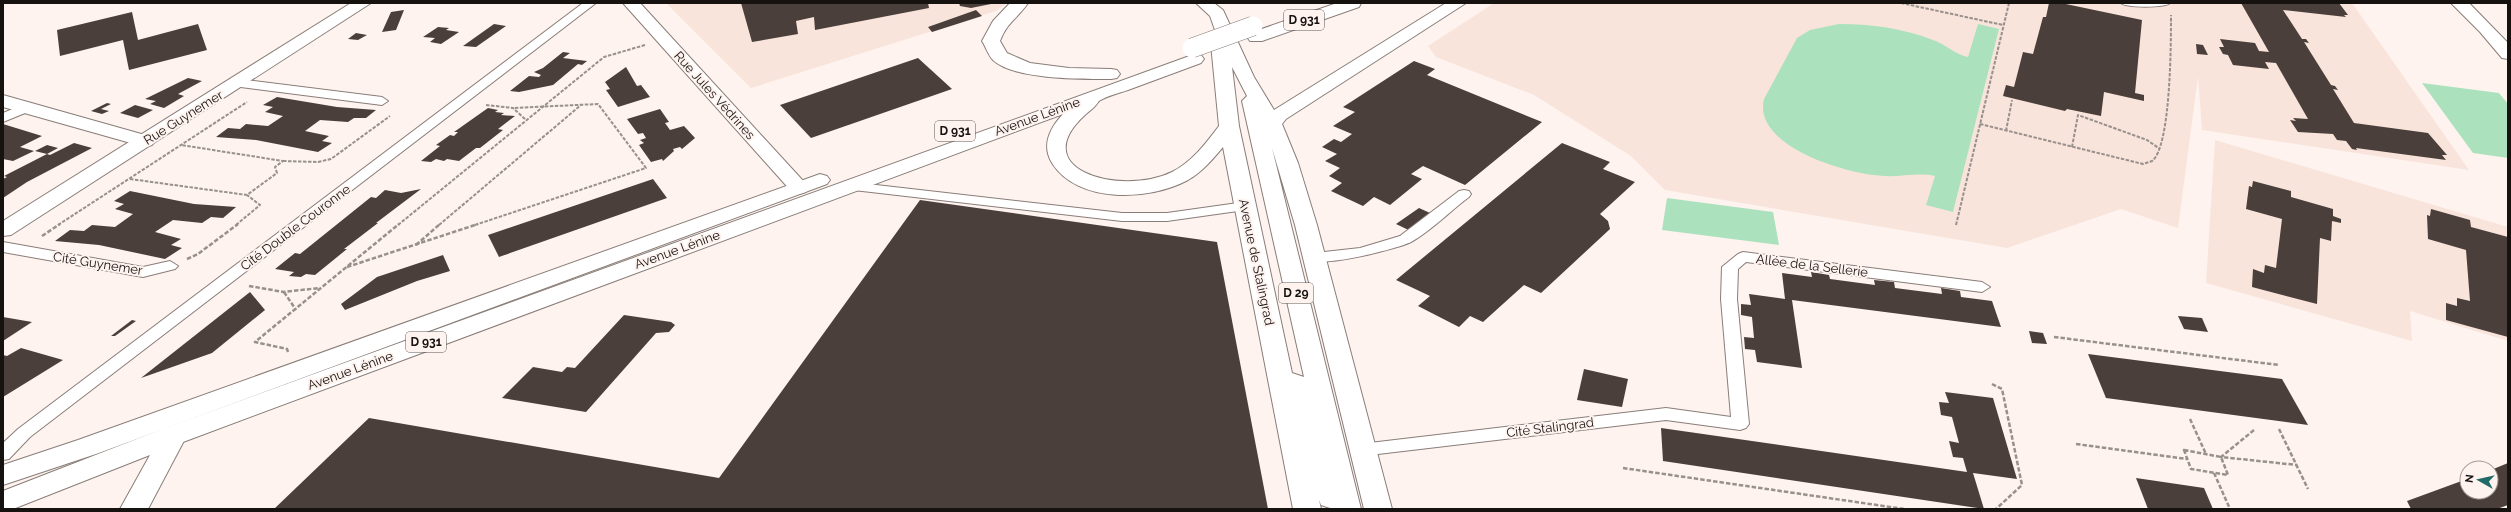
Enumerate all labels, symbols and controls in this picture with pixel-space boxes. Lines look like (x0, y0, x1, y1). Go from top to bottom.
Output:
road number: D 931 (1284, 10, 1324, 30)
street label: Rue Jules Védrines (671, 48, 758, 143)
street label: Rue Guynemer (141, 87, 226, 148)
street label: Avenue Lénine (992, 94, 1082, 139)
road number: D 931 (935, 121, 975, 141)
street label: Cité Double Couronne (237, 181, 353, 274)
street label: Avenue de Stalingrad (1236, 198, 1277, 327)
street label: Avenue Lénine (632, 227, 722, 272)
street label: Cité Guynemer (52, 249, 144, 278)
street label: Allée de la Sellerie (1755, 251, 1869, 280)
road number: D 29 (1279, 283, 1313, 303)
road number: D 931 (406, 332, 446, 352)
street label: Avenue Lénine (305, 348, 395, 393)
street label: Cité Stalingrad (1506, 415, 1595, 440)
north arrow (2459, 460, 2499, 500)
text: N (2463, 474, 2477, 484)

